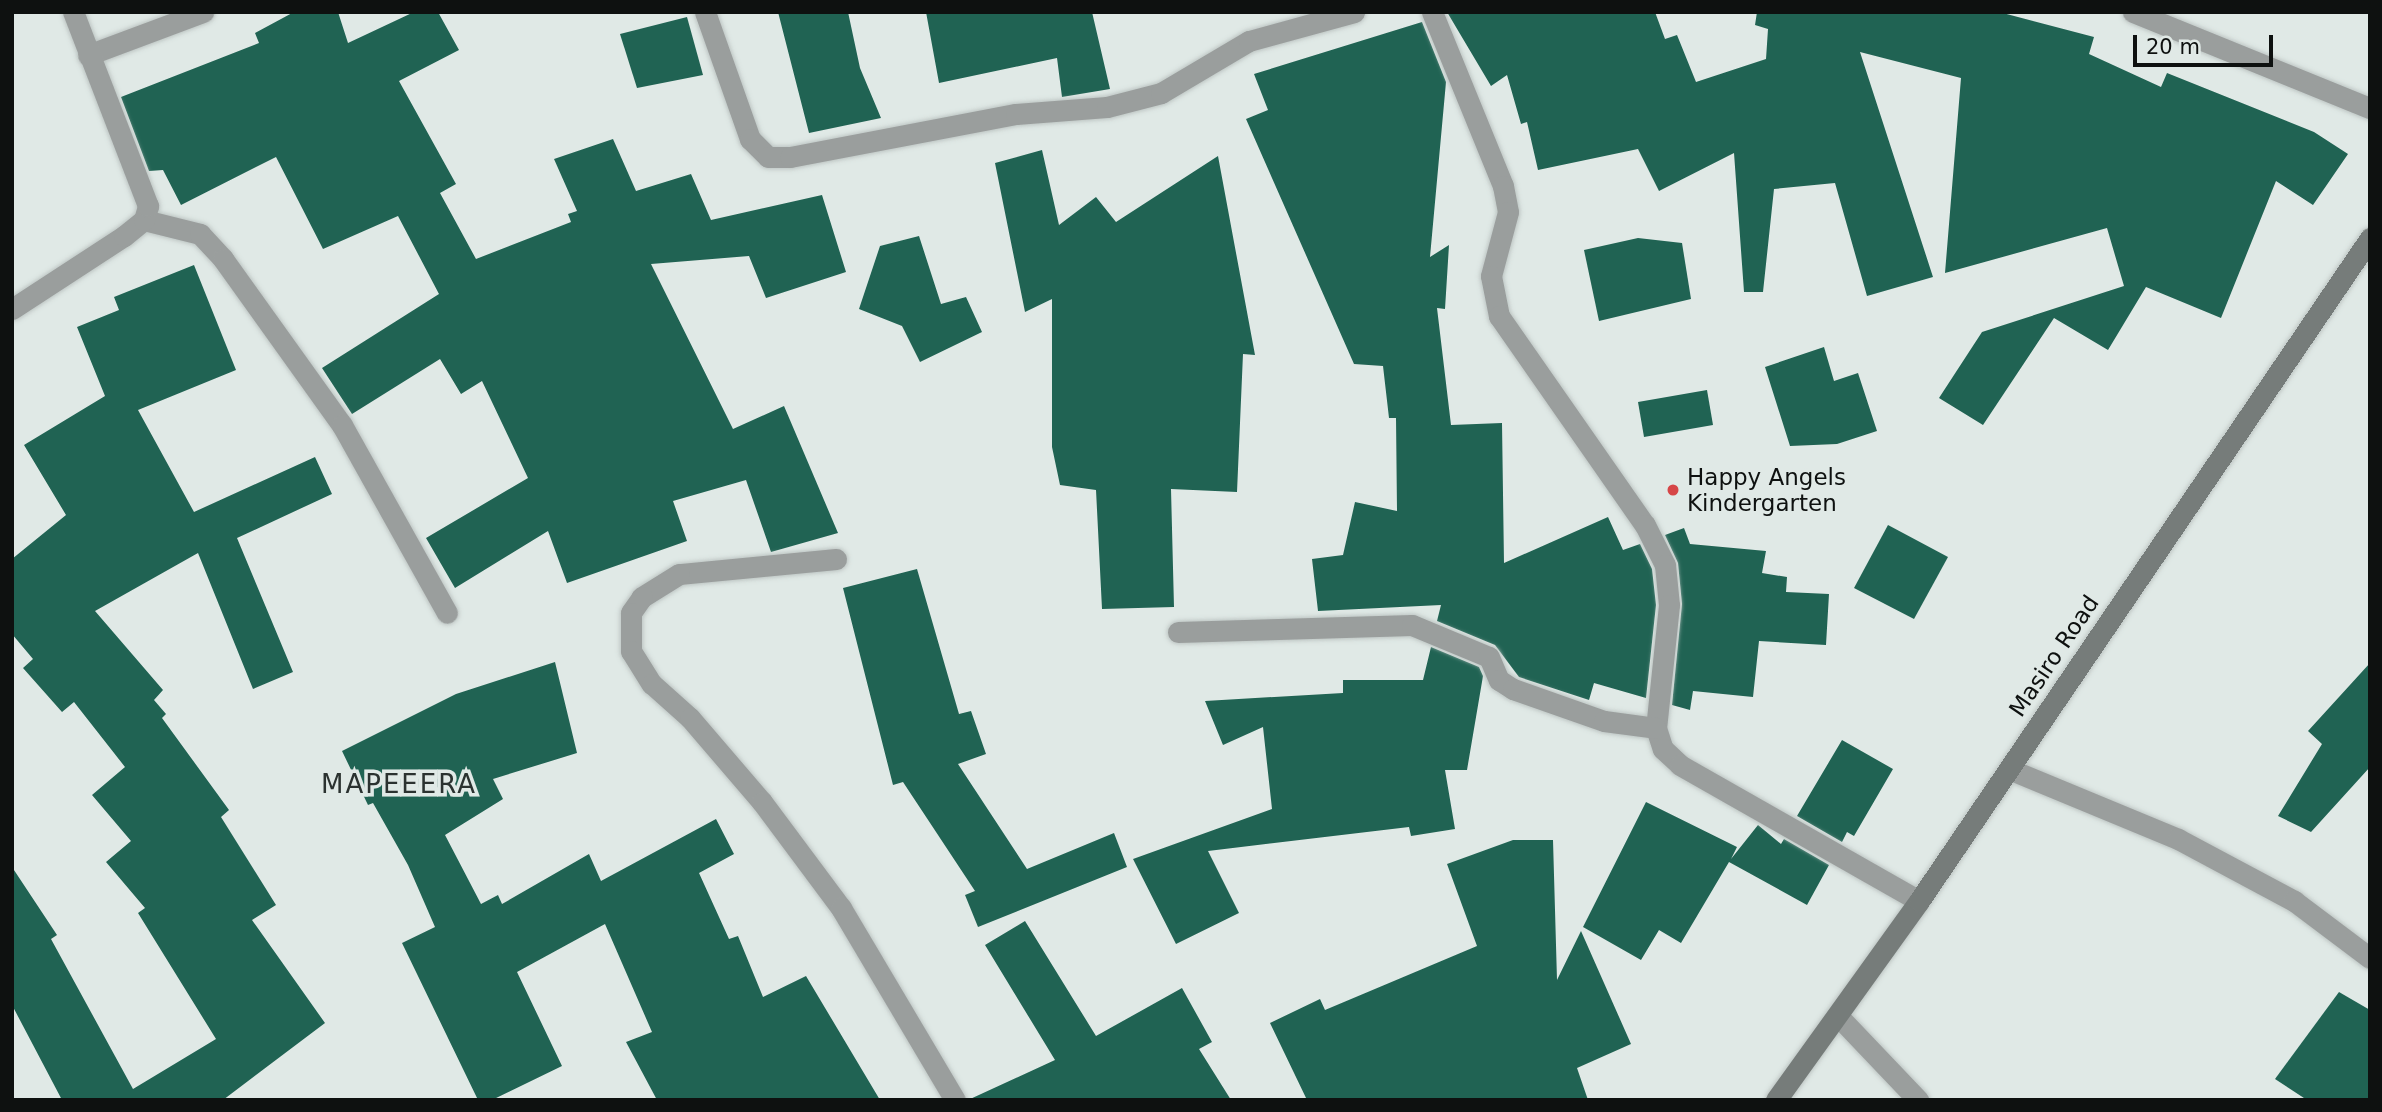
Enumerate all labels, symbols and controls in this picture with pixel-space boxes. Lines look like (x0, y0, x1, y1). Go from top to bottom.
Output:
scale bar (2137, 21, 2277, 65)
text: 20 m (2146, 35, 2200, 59)
place label: Happy Angels Kindergarten (1687, 463, 1846, 517)
marker: Happy Angels Kindergarten (1665, 482, 1681, 498)
street label: Masiro Road (2003, 590, 2105, 722)
district label: MAPEEERA (322, 769, 476, 801)

